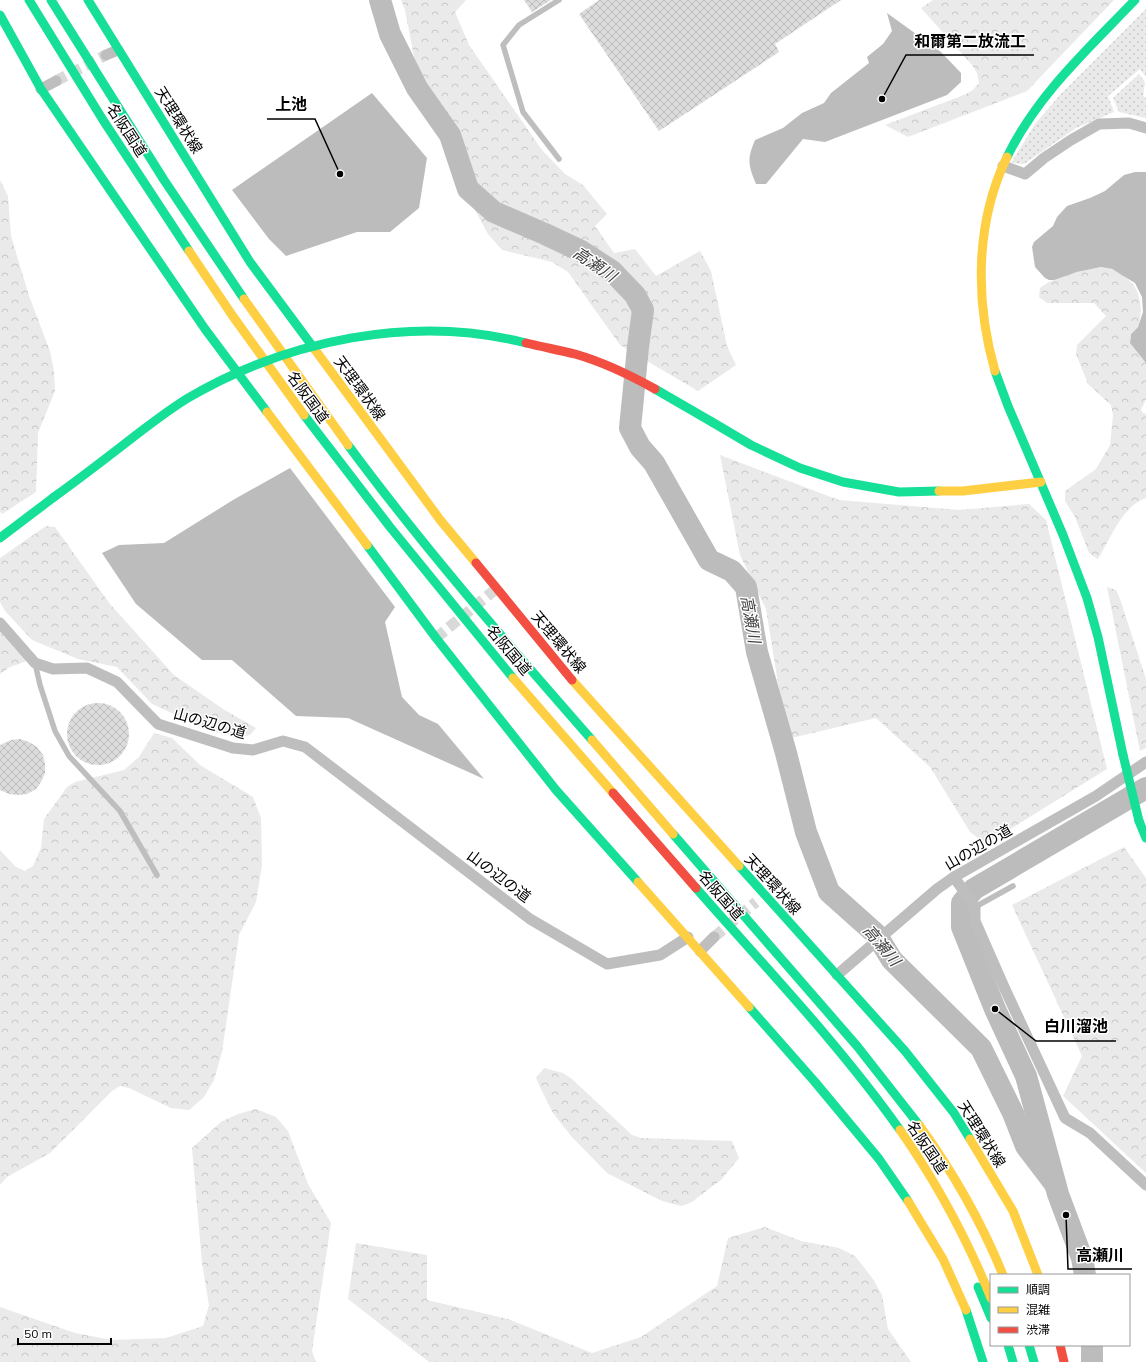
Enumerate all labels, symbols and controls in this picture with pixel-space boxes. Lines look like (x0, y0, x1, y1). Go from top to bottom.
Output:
callout: 和爾第二放流工 (906, 27, 1034, 55)
text: 和爾第二放流工 (914, 31, 1026, 51)
street label: 天理環状線 (151, 83, 207, 157)
callout: 上池 (267, 91, 315, 119)
text: 上池 (275, 94, 307, 114)
street label: 名阪国道 (103, 100, 151, 160)
water label: 高瀬川 (570, 242, 622, 287)
street label: 天理環状線 (330, 352, 390, 424)
street label: 名阪国道 (283, 367, 333, 427)
water label: 高瀬川 (737, 594, 765, 646)
street label: 天理環状線 (528, 607, 590, 677)
street label: 名阪国道 (482, 621, 536, 679)
street label: 山の辺の道 (171, 704, 249, 742)
street label: 山の辺の道 (941, 820, 1015, 874)
street label: 山の辺の道 (463, 846, 535, 906)
street label: 天理環状線 (741, 850, 805, 918)
street label: 名阪国道 (694, 866, 748, 924)
water label: 高瀬川 (859, 920, 906, 971)
callout: 白川溜池 (1036, 1013, 1116, 1041)
text: 白川溜池 (1044, 1016, 1108, 1036)
street label: 天理環状線 (954, 1097, 1010, 1171)
street label: 名阪国道 (902, 1117, 952, 1177)
callout: 高瀬川 (1068, 1241, 1132, 1269)
text: 高瀬川 (1076, 1245, 1124, 1265)
legend (990, 1274, 1130, 1346)
text: 順調 (1026, 1282, 1050, 1297)
text: 混雑 (1026, 1302, 1050, 1317)
scale bar (18, 1320, 111, 1346)
text: 渋滞 (1026, 1322, 1050, 1337)
text: 50 m (24, 1326, 52, 1341)

